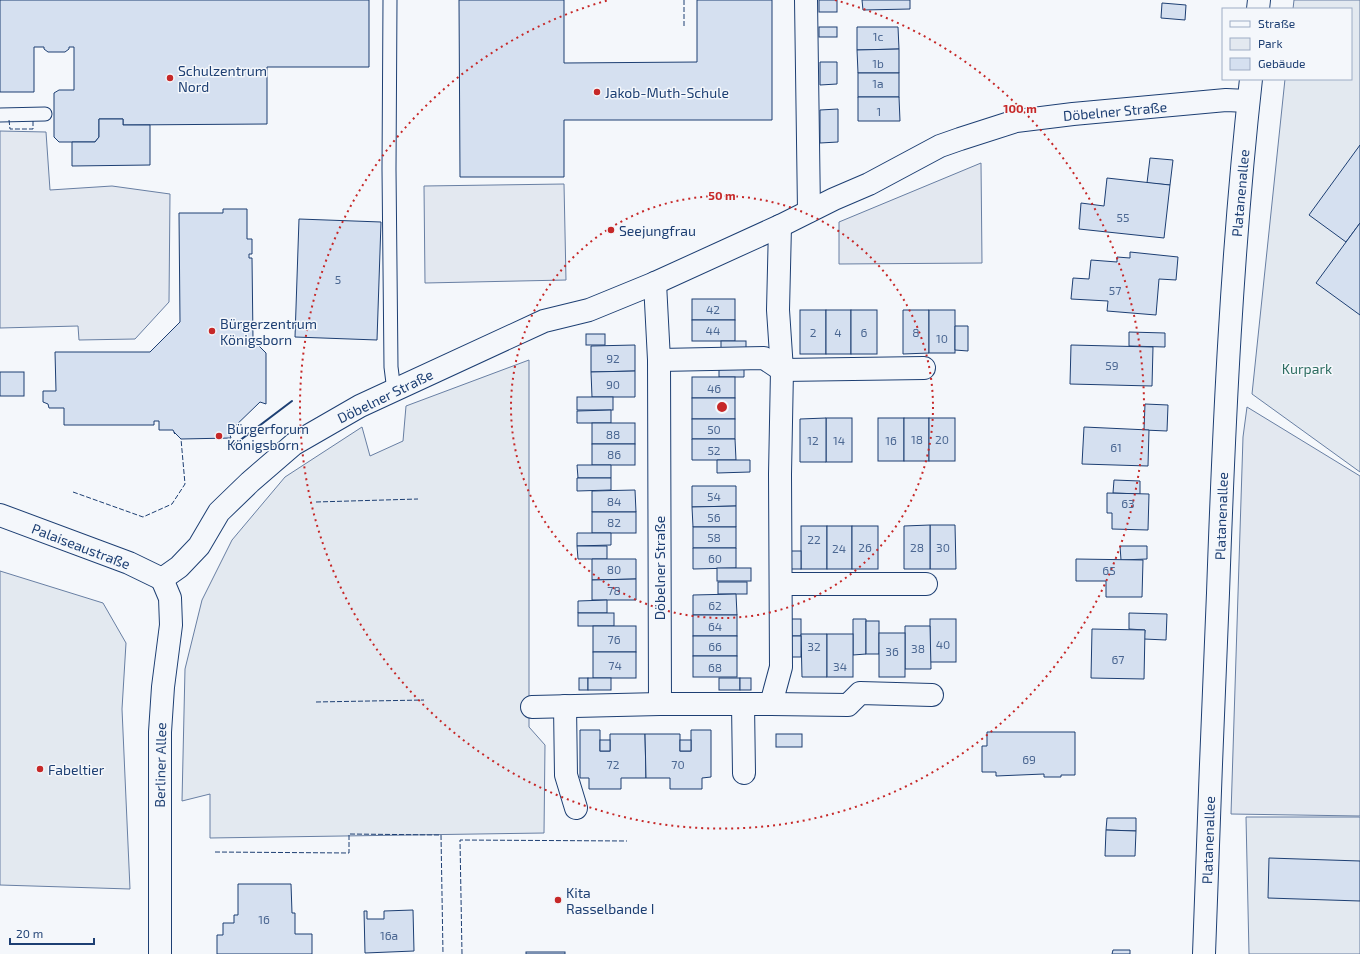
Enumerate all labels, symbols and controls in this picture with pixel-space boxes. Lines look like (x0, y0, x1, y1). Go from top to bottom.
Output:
legend (1222, 8, 1352, 80)
text: Straße (1258, 16, 1295, 30)
house number: 1c (873, 29, 883, 43)
text: Park (1258, 36, 1283, 50)
house number: 1b (872, 56, 884, 70)
text: Gebäude (1258, 56, 1306, 70)
place label: Schulzentrum Nord (178, 62, 267, 95)
marker: Schulzentrum Nord (165, 73, 175, 83)
house number: 1a (872, 76, 884, 90)
place label: Jakob-Muth-Schule (605, 84, 729, 101)
marker: Jakob-Muth-Schule (592, 87, 602, 97)
street label: Döbelner Straße (1062, 98, 1168, 124)
text: 100 m (1003, 101, 1037, 115)
house number: 1 (877, 104, 881, 118)
street label: Platanenallee (1228, 148, 1252, 238)
text: 50 m (708, 188, 736, 202)
house number: 55 (1117, 210, 1129, 224)
place label: Seejungfrau (619, 222, 696, 239)
marker: Seejungfrau (606, 225, 616, 235)
house number: 5 (335, 272, 341, 286)
house number: 57 (1109, 283, 1121, 297)
house number: 42 (706, 302, 720, 316)
place label: Bürgerzentrum Königsborn (220, 315, 317, 348)
house number: 44 (706, 323, 720, 337)
house number: 2 (810, 325, 817, 339)
house number: 4 (834, 325, 842, 339)
house number: 6 (861, 325, 868, 339)
house number: 8 (912, 325, 920, 339)
marker: Bürgerzentrum Königsborn (207, 326, 217, 336)
house number: 10 (936, 331, 948, 345)
house number: 92 (606, 351, 620, 365)
house number: 59 (1105, 358, 1119, 372)
park label: Kurpark (1282, 360, 1332, 377)
street label: Döbelner Straße (334, 365, 436, 427)
house number: 90 (606, 377, 620, 391)
house number: 46 (707, 381, 721, 395)
centre of rings (715, 400, 729, 414)
place label: Bürgerforum Königsborn (227, 420, 309, 453)
house number: 50 (707, 422, 721, 436)
house number: 88 (606, 427, 620, 441)
marker: Bürgerforum Königsborn (214, 431, 224, 441)
house number: 18 (911, 432, 923, 446)
house number: 20 (935, 432, 949, 446)
house number: 12 (807, 433, 819, 447)
house number: 14 (833, 433, 845, 447)
house number: 16 (885, 433, 897, 447)
house number: 61 (1110, 440, 1122, 454)
house number: 52 (707, 443, 721, 457)
house number: 86 (607, 447, 621, 461)
street label: Platanenallee (1211, 472, 1231, 560)
house number: 54 (707, 489, 721, 503)
house number: 84 (607, 494, 621, 508)
house number: 63 (1121, 496, 1135, 510)
house number: 56 (707, 510, 721, 524)
house number: 82 (607, 515, 621, 529)
street label: Döbelner Straße (651, 516, 668, 620)
street label: Palaiseaustraße (29, 519, 133, 573)
house number: 58 (707, 530, 721, 544)
house number: 22 (807, 532, 821, 546)
house number: 26 (858, 540, 872, 554)
house number: 28 (910, 540, 924, 554)
house number: 30 (936, 540, 950, 554)
house number: 24 (832, 541, 846, 555)
house number: 60 (708, 551, 722, 565)
house number: 80 (607, 562, 621, 576)
house number: 65 (1102, 563, 1116, 577)
house number: 78 (607, 583, 621, 597)
house number: 62 (708, 598, 722, 612)
house number: 64 (708, 619, 722, 633)
house number: 76 (607, 632, 621, 646)
house number: 40 (936, 637, 950, 651)
house number: 66 (708, 639, 722, 653)
house number: 32 (807, 639, 821, 653)
house number: 38 (911, 641, 925, 655)
house number: 36 (885, 644, 899, 658)
house number: 67 (1111, 652, 1125, 666)
house number: 74 (608, 658, 622, 672)
house number: 34 (833, 659, 847, 673)
house number: 68 (708, 660, 722, 674)
street label: Berliner Allee (151, 722, 169, 808)
house number: 69 (1022, 752, 1036, 766)
house number: 72 (607, 757, 620, 771)
house number: 70 (671, 757, 685, 771)
place label: Fabeltier (48, 761, 105, 778)
marker: Fabeltier (35, 764, 45, 774)
street label: Platanenallee (1198, 796, 1218, 884)
place label: Kita Rasselbande I (566, 884, 654, 917)
marker: Kita Rasselbande I (553, 895, 563, 905)
house number: 16 (258, 912, 270, 926)
scale bar (10, 920, 94, 946)
text: 20 m (16, 926, 43, 940)
house number: 16a (380, 928, 398, 942)

